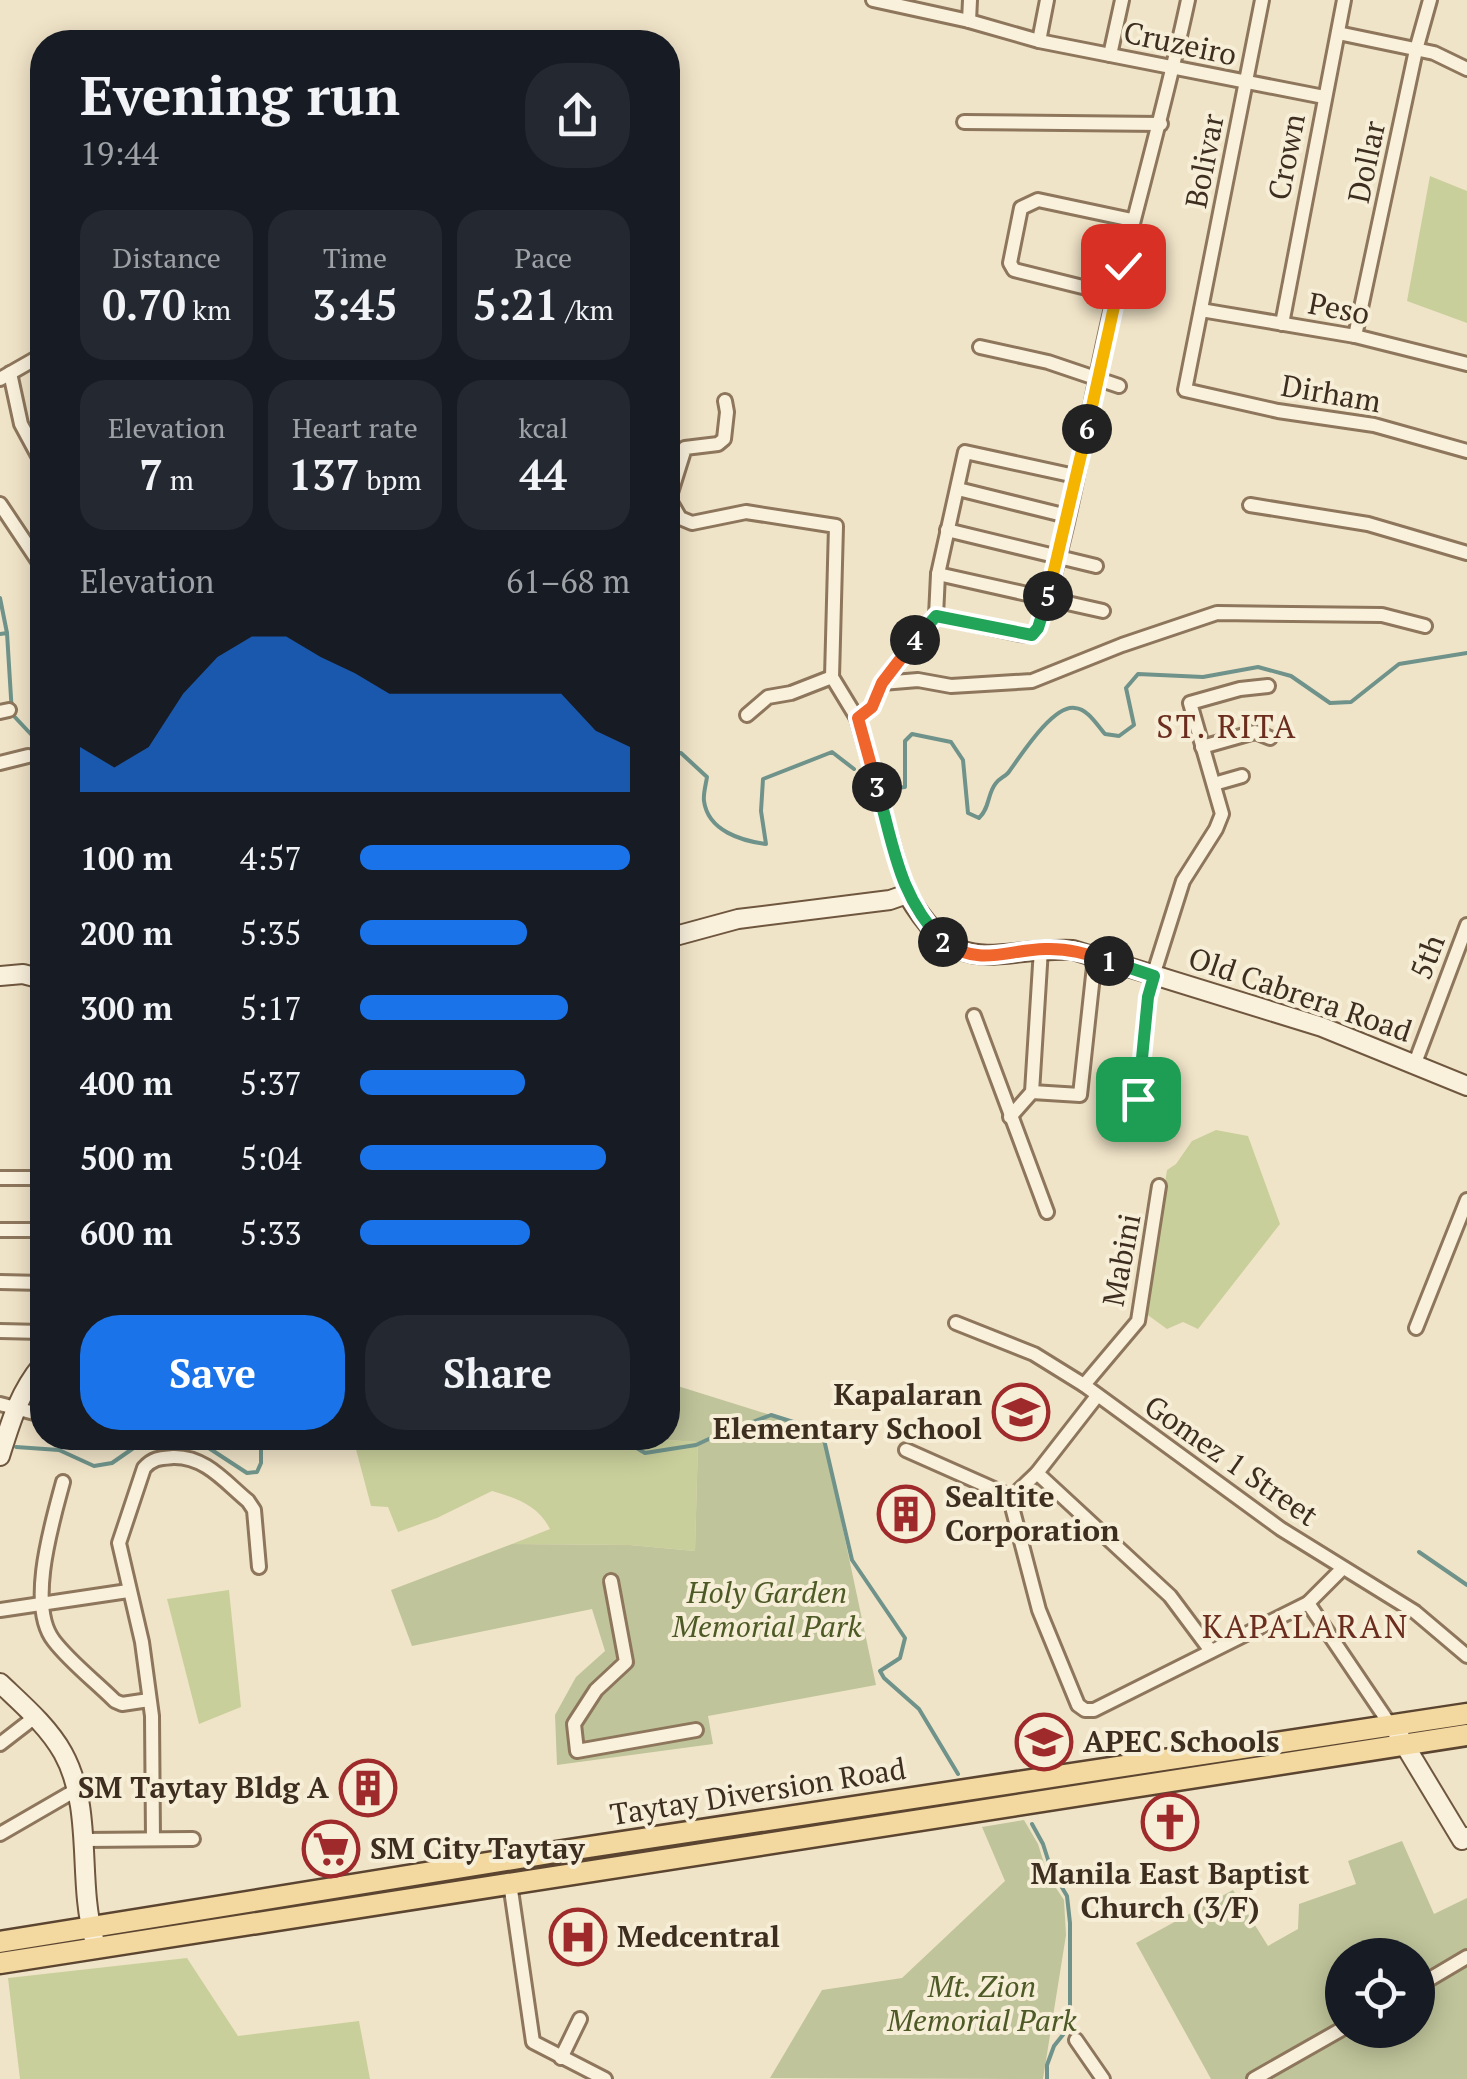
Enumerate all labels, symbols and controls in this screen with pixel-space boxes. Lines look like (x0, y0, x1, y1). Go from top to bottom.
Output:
street label: Cruzeiro (1120, 12, 1240, 74)
text: Evening run (80, 58, 400, 131)
button: share (525, 63, 630, 168)
street label: Bolivar (1175, 110, 1233, 211)
street label: Crown (1258, 110, 1314, 203)
street label: Dollar (1338, 117, 1394, 206)
text: 19:44 (80, 132, 159, 174)
pin (1081, 224, 1166, 309)
text: Distance (113, 239, 221, 276)
text: Time (323, 239, 387, 276)
text: Pace (515, 239, 572, 276)
icon: check (1096, 239, 1151, 294)
text: 0.70 (102, 276, 186, 332)
text: 3:45 (312, 276, 398, 332)
text: 5:21 (473, 276, 559, 332)
street label: Peso (1305, 283, 1373, 334)
text: km (186, 291, 231, 328)
text: /km (559, 291, 614, 328)
street label: Dirham (1278, 365, 1384, 421)
pin: 6 (1062, 404, 1112, 454)
text: Elevation (108, 409, 225, 446)
text: Heart rate (292, 409, 418, 446)
text: kcal (518, 409, 568, 446)
text: 6 (1079, 410, 1095, 447)
text: 7 (139, 446, 163, 502)
text: 137 (288, 446, 360, 502)
text: 44 (520, 446, 567, 502)
text: m (163, 461, 194, 498)
text: bpm (360, 461, 422, 498)
text: Elevation (80, 560, 214, 602)
text: 61–68 m (506, 560, 630, 602)
pin: 5 (1023, 571, 1073, 621)
text: 5 (1040, 577, 1056, 614)
pin: 4 (890, 615, 940, 665)
text: 4 (907, 621, 923, 658)
district label: ST. RITA (1156, 705, 1298, 747)
pin: 3 (852, 762, 902, 812)
text: 3 (869, 768, 885, 805)
text: 100 m (80, 837, 172, 879)
text: 4:57 (240, 837, 302, 879)
text: 200 m (80, 912, 172, 954)
text: 5:35 (240, 912, 302, 954)
pin: 2 (918, 917, 968, 967)
text: 2 (935, 923, 951, 960)
street label: 5th (1400, 928, 1454, 985)
pin: 1 (1084, 936, 1134, 986)
street label: Old Cabrera Road (1183, 937, 1417, 1051)
text: 1 (1101, 942, 1117, 979)
text: 300 m (80, 987, 172, 1029)
text: 5:17 (240, 987, 302, 1029)
pin (1096, 1057, 1181, 1142)
text: 400 m (80, 1062, 172, 1104)
text: 5:37 (240, 1062, 302, 1104)
icon: arrive (1111, 1072, 1166, 1127)
text: 500 m (80, 1137, 172, 1179)
text: 5:04 (240, 1137, 302, 1179)
street label: Mabini (1092, 1210, 1150, 1309)
text: 600 m (80, 1212, 172, 1254)
text: 5:33 (240, 1212, 302, 1254)
button: Save (80, 1315, 345, 1430)
button: Share (365, 1315, 630, 1430)
place label: Kapalaran Elementary School (713, 1374, 982, 1448)
school or university icon: Kapalaran Elementary School (991, 1382, 1051, 1442)
street label: Gomez 1 Street (1137, 1386, 1326, 1535)
place label: Sealtite Corporation (945, 1476, 1119, 1550)
building icon: Sealtite Corporation (876, 1484, 936, 1544)
park label: Holy Garden Memorial Park (671, 1572, 862, 1646)
district label: KAPALARAN (1202, 1605, 1410, 1647)
school or university icon: APEC Schools (1014, 1712, 1074, 1772)
place label: APEC Schools (1083, 1721, 1279, 1761)
street label: Taytay Diversion Road (607, 1748, 909, 1834)
building icon: SM Taytay Bldg A (338, 1758, 398, 1818)
place label: SM Taytay Bldg A (78, 1767, 329, 1807)
church icon: Manila East Baptist Church (3/F) (1140, 1792, 1200, 1852)
supermarket icon: SM City Taytay (301, 1819, 361, 1879)
place label: SM City Taytay (370, 1828, 586, 1868)
place label: Manila East Baptist Church (3/F) (1031, 1853, 1309, 1927)
hospital icon: Medcentral (548, 1907, 608, 1967)
place label: Medcentral (617, 1916, 780, 1956)
map controls (1325, 1938, 1435, 2048)
button: locate (1325, 1938, 1435, 2048)
park label: Mt. Zion Memorial Park (886, 1966, 1077, 2040)

